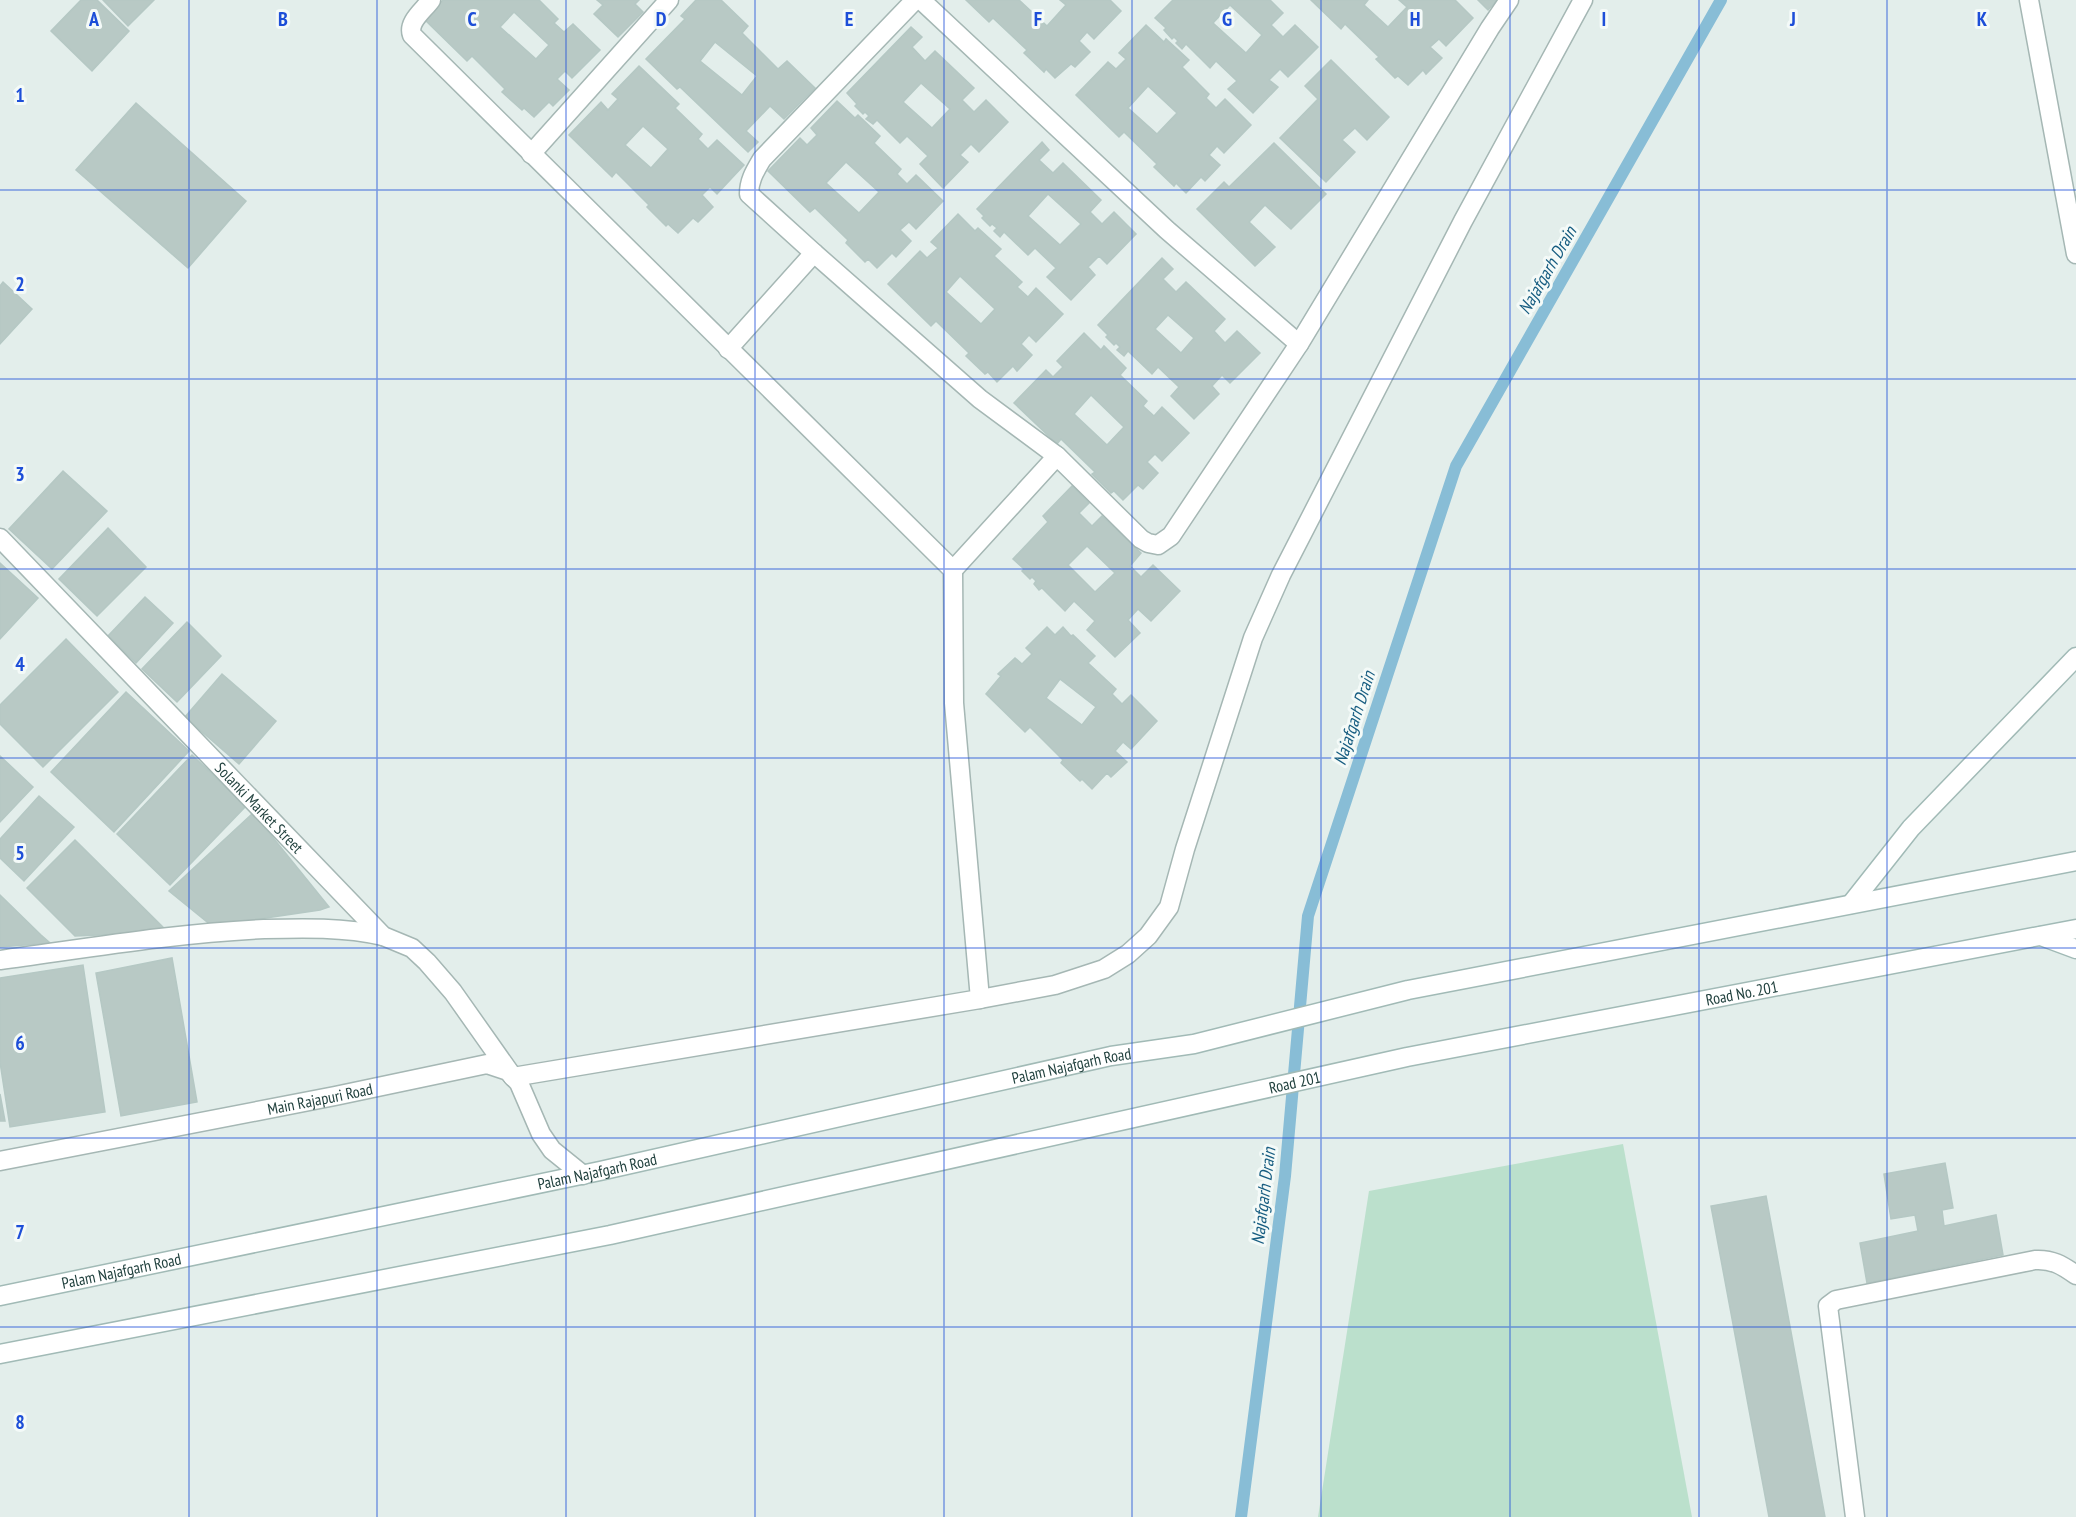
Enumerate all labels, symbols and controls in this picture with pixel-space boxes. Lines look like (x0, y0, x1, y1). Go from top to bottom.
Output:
text: A (88, 6, 100, 32)
text: B (278, 6, 288, 32)
text: C (467, 6, 477, 32)
text: D (656, 6, 667, 32)
text: E (845, 6, 853, 32)
text: F (1034, 6, 1042, 32)
text: G (1222, 6, 1232, 32)
text: H (1410, 6, 1420, 32)
text: I (1602, 6, 1606, 32)
text: J (1789, 6, 1796, 32)
text: K (1977, 6, 1988, 32)
text: 1 (15, 82, 25, 108)
water label: Najafgarh Drain (1513, 221, 1582, 318)
text: 2 (15, 271, 25, 297)
text: 3 (15, 461, 25, 487)
text: 4 (15, 651, 25, 677)
water label: Najafgarh Drain (1328, 667, 1380, 768)
street label: Solanki Market Street (211, 758, 308, 858)
text: 5 (15, 840, 25, 866)
street label: Road No. 201 (1704, 976, 1780, 1010)
text: 6 (15, 1030, 25, 1056)
street label: Palam Najafgarh Road (1010, 1043, 1132, 1088)
street label: Road 201 (1267, 1067, 1322, 1098)
street label: Main Rajapuri Road (266, 1078, 375, 1119)
water label: Najafgarh Drain (1246, 1145, 1280, 1246)
street label: Palam Najafgarh Road (536, 1149, 659, 1194)
text: 7 (15, 1219, 25, 1245)
street label: Palam Najafgarh Road (60, 1249, 183, 1293)
text: 8 (15, 1409, 25, 1435)

